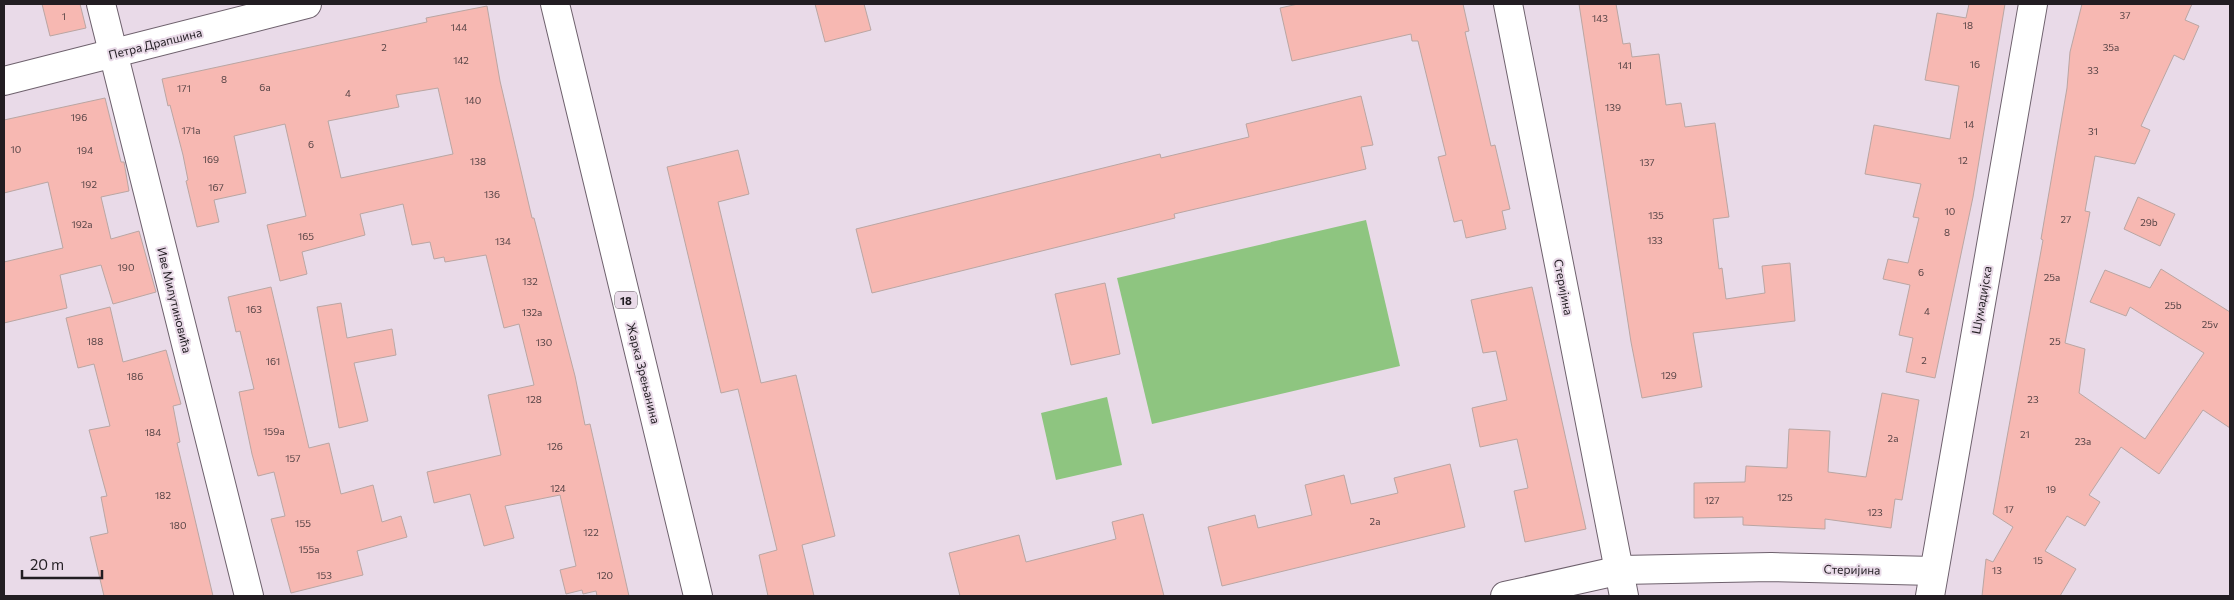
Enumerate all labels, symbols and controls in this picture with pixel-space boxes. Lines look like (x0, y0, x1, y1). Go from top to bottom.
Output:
house number: 37 (2120, 9, 2130, 21)
house number: 1 (62, 10, 66, 22)
house number: 143 (1592, 12, 1608, 24)
house number: 18 (1963, 19, 1973, 31)
house number: 144 (451, 21, 467, 33)
street label: Петра Драпшина (107, 25, 203, 61)
house number: 2 (381, 41, 387, 53)
house number: 35a (2103, 41, 2119, 53)
house number: 142 (453, 54, 469, 66)
house number: 16 (1970, 58, 1980, 70)
house number: 141 (1618, 59, 1632, 71)
house number: 33 (2087, 64, 2099, 76)
house number: 8 (221, 73, 227, 85)
house number: 6a (259, 81, 271, 93)
house number: 171 (177, 82, 191, 94)
house number: 4 (345, 87, 351, 99)
house number: 140 (465, 94, 481, 106)
house number: 139 (1605, 101, 1621, 113)
house number: 196 (71, 111, 87, 123)
house number: 14 (1964, 118, 1974, 130)
house number: 171a (181, 124, 201, 136)
house number: 31 (2088, 125, 2098, 137)
house number: 6 (308, 138, 314, 150)
house number: 10 (11, 143, 21, 155)
house number: 194 (77, 144, 93, 156)
house number: 169 (203, 153, 219, 165)
house number: 12 (1958, 154, 1968, 166)
house number: 138 (470, 155, 486, 167)
house number: 137 (1639, 156, 1655, 168)
house number: 192 (81, 178, 97, 190)
house number: 167 (208, 181, 224, 193)
house number: 136 (484, 188, 500, 200)
house number: 10 (1945, 205, 1955, 217)
house number: 135 (1648, 209, 1664, 221)
house number: 27 (2061, 213, 2071, 225)
house number: 29b (2140, 216, 2158, 228)
house number: 192a (71, 218, 93, 230)
house number: 8 (1944, 226, 1950, 238)
house number: 165 (298, 230, 314, 242)
house number: 133 (1647, 234, 1663, 246)
house number: 134 (495, 235, 511, 247)
street label: Иве Милутиновића (155, 246, 195, 354)
street label: Стеријина (1552, 258, 1576, 316)
house number: 190 (118, 261, 134, 273)
street label: Шумадијска (1968, 265, 1994, 335)
house number: 6 (1918, 266, 1924, 278)
house number: 25a (2044, 271, 2060, 283)
house number: 132 (522, 275, 538, 287)
road number: 18 (615, 292, 637, 308)
house number: 25b (2164, 299, 2182, 311)
house number: 163 (246, 303, 262, 315)
house number: 4 (1924, 305, 1930, 317)
house number: 132a (522, 306, 542, 318)
house number: 25v (2202, 318, 2218, 330)
street label: Жарка Зрењанина (625, 321, 663, 425)
house number: 188 (87, 335, 103, 347)
house number: 25 (2049, 335, 2061, 347)
house number: 130 (536, 336, 552, 348)
house number: 2 (1921, 354, 1927, 366)
house number: 161 (266, 355, 280, 367)
house number: 129 (1661, 369, 1677, 381)
house number: 186 (127, 370, 143, 382)
house number: 128 (526, 393, 542, 405)
house number: 23 (2027, 393, 2039, 405)
house number: 159a (263, 425, 285, 437)
house number: 184 (145, 426, 161, 438)
house number: 21 (2020, 428, 2030, 440)
house number: 2a (1888, 432, 1898, 444)
house number: 23a (2075, 435, 2091, 447)
house number: 126 (547, 440, 563, 452)
house number: 157 (285, 452, 301, 464)
house number: 124 (550, 482, 566, 494)
house number: 19 (2046, 483, 2056, 495)
house number: 182 (155, 489, 171, 501)
house number: 125 (1777, 491, 1793, 503)
house number: 127 (1704, 494, 1720, 506)
house number: 17 (2004, 503, 2014, 515)
house number: 123 (1867, 506, 1883, 518)
house number: 2a (1370, 515, 1380, 527)
house number: 155 (295, 517, 311, 529)
house number: 180 (170, 519, 186, 531)
house number: 122 (583, 526, 599, 538)
house number: 155a (299, 543, 320, 555)
scale bar (22, 548, 102, 580)
house number: 15 (2033, 554, 2043, 566)
text: 20 m (30, 555, 64, 573)
street label: Стеријина (1823, 562, 1881, 576)
house number: 13 (1992, 564, 2002, 576)
house number: 153 (316, 569, 332, 581)
house number: 120 (597, 569, 613, 581)

